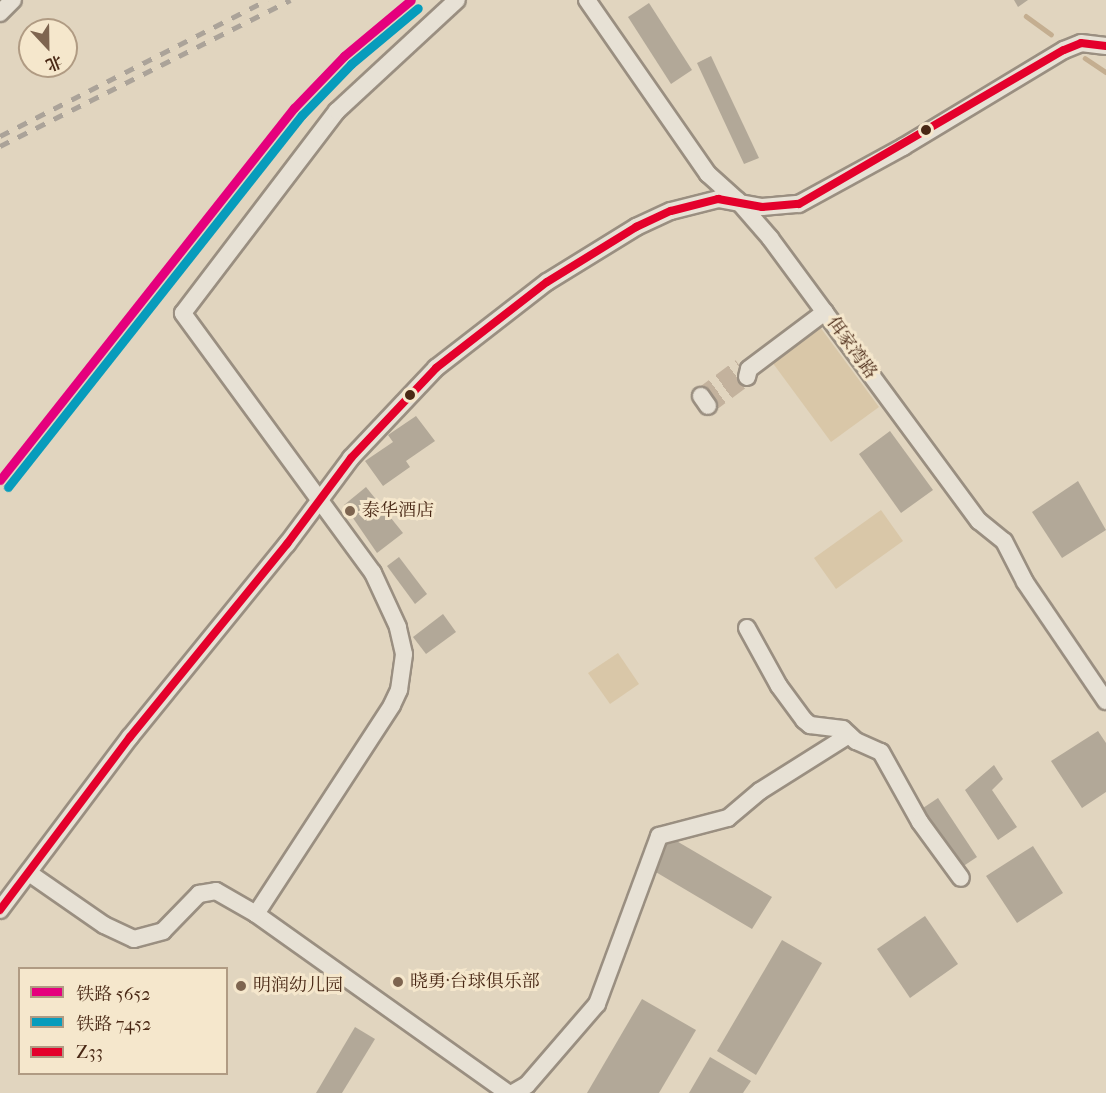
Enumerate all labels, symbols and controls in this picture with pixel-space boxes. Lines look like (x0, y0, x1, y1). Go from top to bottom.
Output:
north arrow (18, 18, 78, 78)
text: 北 (43, 51, 65, 75)
unlabelled marker (920, 124, 932, 136)
street label: 佴家湾路 (821, 313, 881, 383)
unlabelled marker (404, 389, 416, 401)
place label: 泰华酒店 (362, 500, 434, 522)
marker: 泰华酒店 (343, 504, 357, 518)
legend (18, 967, 228, 1075)
place label: 晓勇·台球俱乐部 (410, 971, 540, 993)
place label: 明润幼儿园 (253, 975, 343, 997)
marker: 晓勇·台球俱乐部 (391, 975, 405, 989)
marker: 明润幼儿园 (234, 979, 248, 993)
text: 铁路 5652 (76, 984, 150, 1005)
text: 铁路 7452 (76, 1014, 151, 1035)
text: Z33 (76, 1042, 103, 1063)

